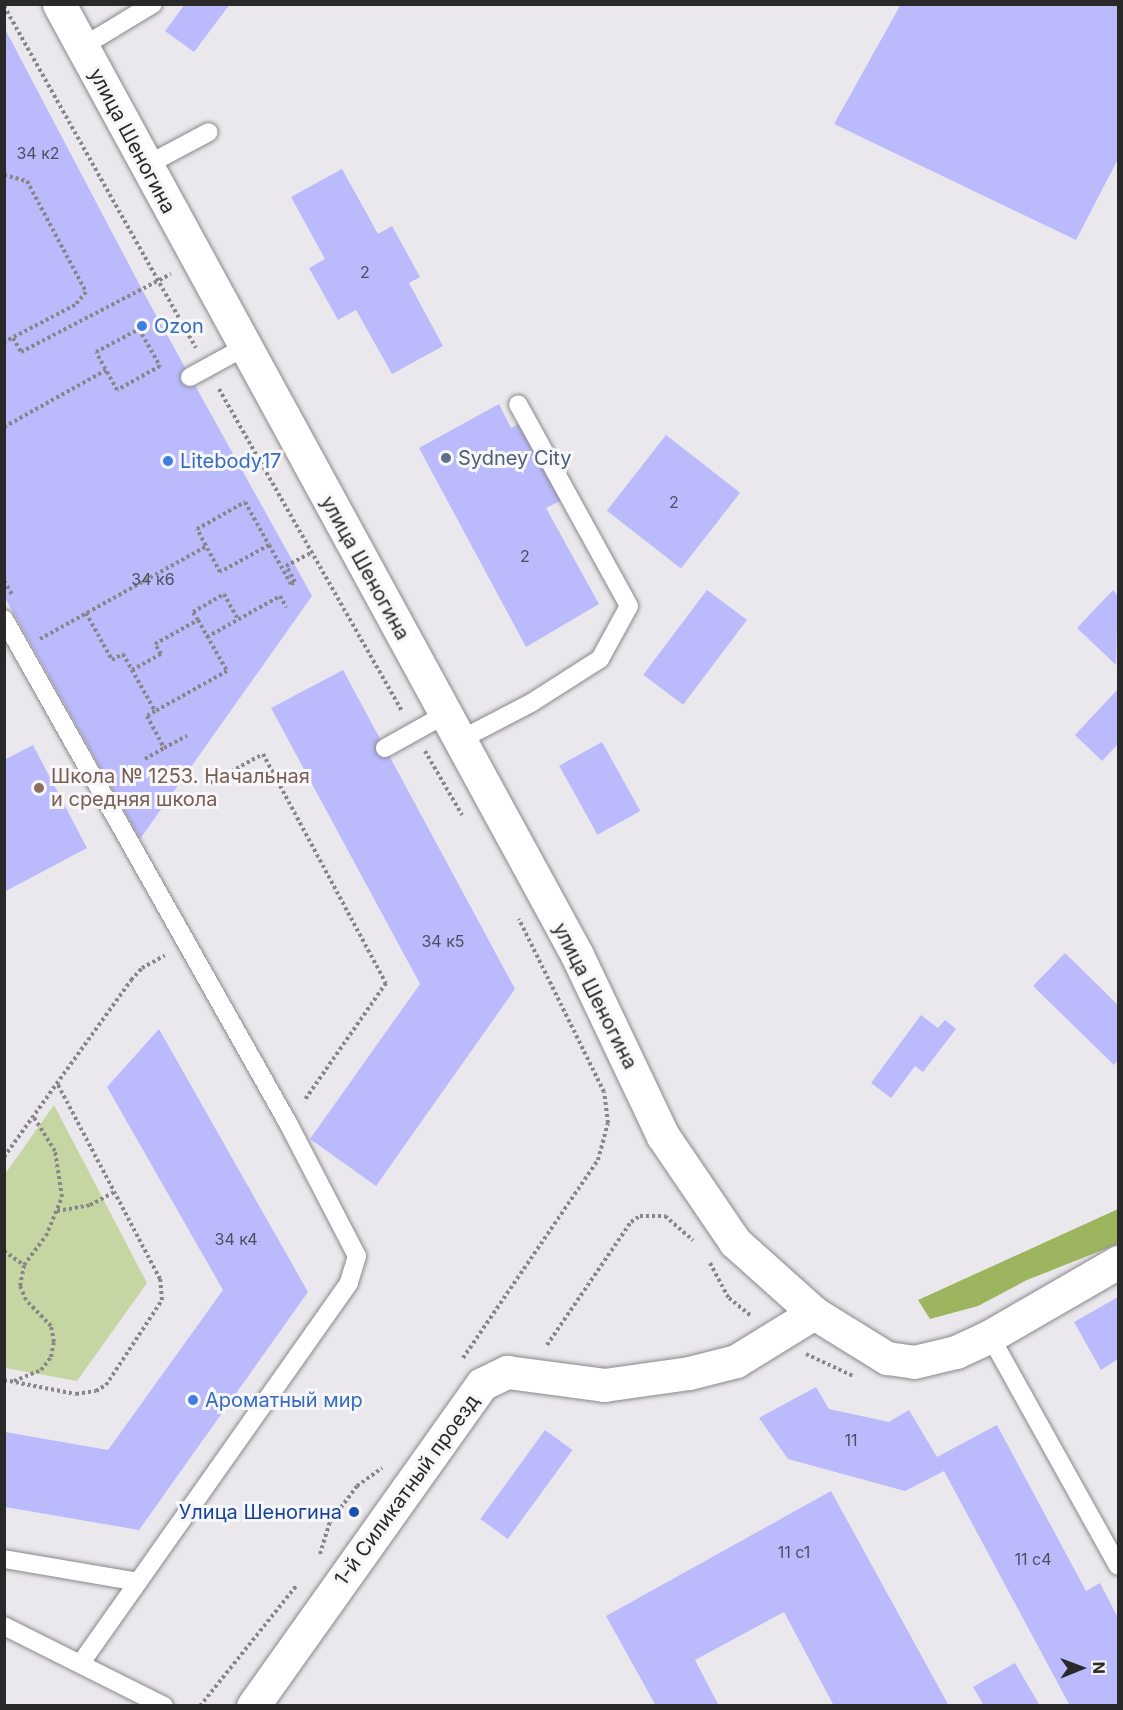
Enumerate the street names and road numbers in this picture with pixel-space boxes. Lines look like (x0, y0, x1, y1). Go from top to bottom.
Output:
street label: улица Шеногина (84, 64, 180, 218)
street label: улица Шеногина (315, 492, 415, 644)
street label: улица Шеногина (548, 919, 642, 1073)
street label: 1-й Силикатный проезд (330, 1390, 484, 1590)

